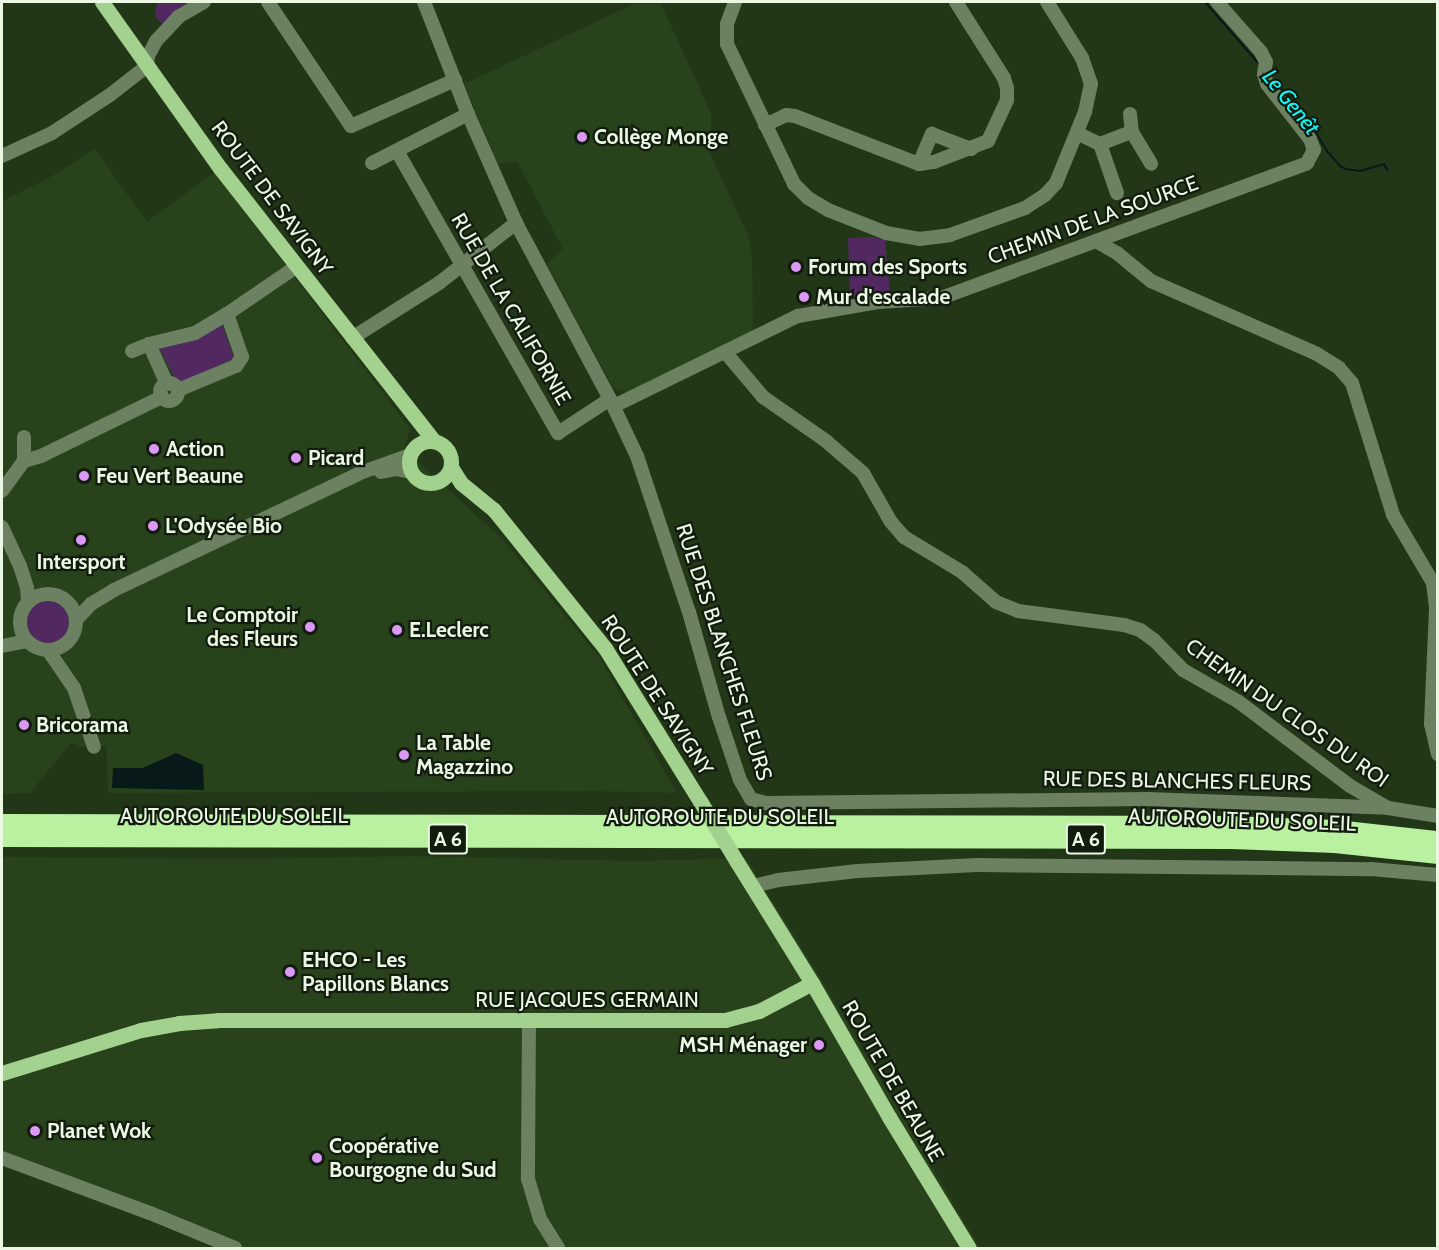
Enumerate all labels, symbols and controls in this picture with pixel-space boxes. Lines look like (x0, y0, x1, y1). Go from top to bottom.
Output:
water label: Le Genêt (1257, 64, 1325, 140)
street label: ROUTE DE SAVIGNY (206, 116, 338, 280)
place label: Collège Monge (594, 124, 728, 150)
marker: Collège Monge (575, 130, 589, 144)
street label: CHEMIN DE LA SOURCE (984, 170, 1202, 270)
street label: RUE DE LA CALIFORNIE (446, 209, 576, 409)
place label: Forum des Sports (808, 254, 967, 280)
marker: Forum des Sports (789, 260, 803, 274)
place label: Mur d'escalade (816, 284, 950, 310)
marker: Mur d'escalade (797, 290, 811, 304)
place label: Action (166, 436, 224, 462)
marker: Action (147, 442, 161, 456)
place label: Picard (308, 445, 364, 471)
marker: Picard (289, 451, 303, 465)
place label: Feu Vert Beaune (96, 463, 243, 489)
marker: Feu Vert Beaune (77, 469, 91, 483)
place label: L'Odysée Bio (165, 513, 282, 539)
marker: L'Odysée Bio (146, 519, 160, 533)
street label: RUE DES BLANCHES FLEURS (671, 520, 777, 784)
marker: Intersport (74, 533, 88, 547)
place label: Intersport (36, 549, 126, 575)
place label: Le Comptoir des Fleurs (186, 602, 298, 652)
street label: ROUTE DE SAVIGNY (596, 610, 718, 780)
place label: E.Leclerc (409, 617, 489, 643)
marker: Le Comptoir des Fleurs (303, 620, 317, 634)
marker: E.Leclerc (390, 623, 404, 637)
street label: CHEMIN DU CLOS DU ROI (1181, 633, 1393, 793)
place label: Bricorama (36, 712, 128, 738)
marker: Bricorama (17, 718, 31, 732)
place label: La Table Magazzino (416, 730, 513, 780)
marker: La Table Magazzino (397, 748, 411, 762)
street label: RUE DES BLANCHES FLEURS (1043, 766, 1311, 796)
street label: AUTOROUTE DU SOLEIL (120, 803, 348, 829)
street label: AUTOROUTE DU SOLEIL (1128, 803, 1356, 837)
street label: AUTOROUTE DU SOLEIL (606, 804, 834, 830)
road number: A 6 (427, 822, 469, 856)
road number: A 6 (1065, 822, 1107, 856)
place label: EHCO - Les Papillons Blancs (302, 947, 449, 997)
marker: EHCO - Les Papillons Blancs (283, 965, 297, 979)
street label: RUE JACQUES GERMAIN (475, 987, 699, 1013)
street label: ROUTE DE BEAUNE (837, 996, 949, 1166)
place label: MSH Ménager (679, 1032, 807, 1058)
marker: MSH Ménager (812, 1038, 826, 1052)
place label: Planet Wok (47, 1118, 151, 1144)
marker: Planet Wok (28, 1124, 42, 1138)
place label: Coopérative Bourgogne du Sud (329, 1133, 497, 1183)
marker: Coopérative Bourgogne du Sud (310, 1151, 324, 1165)

